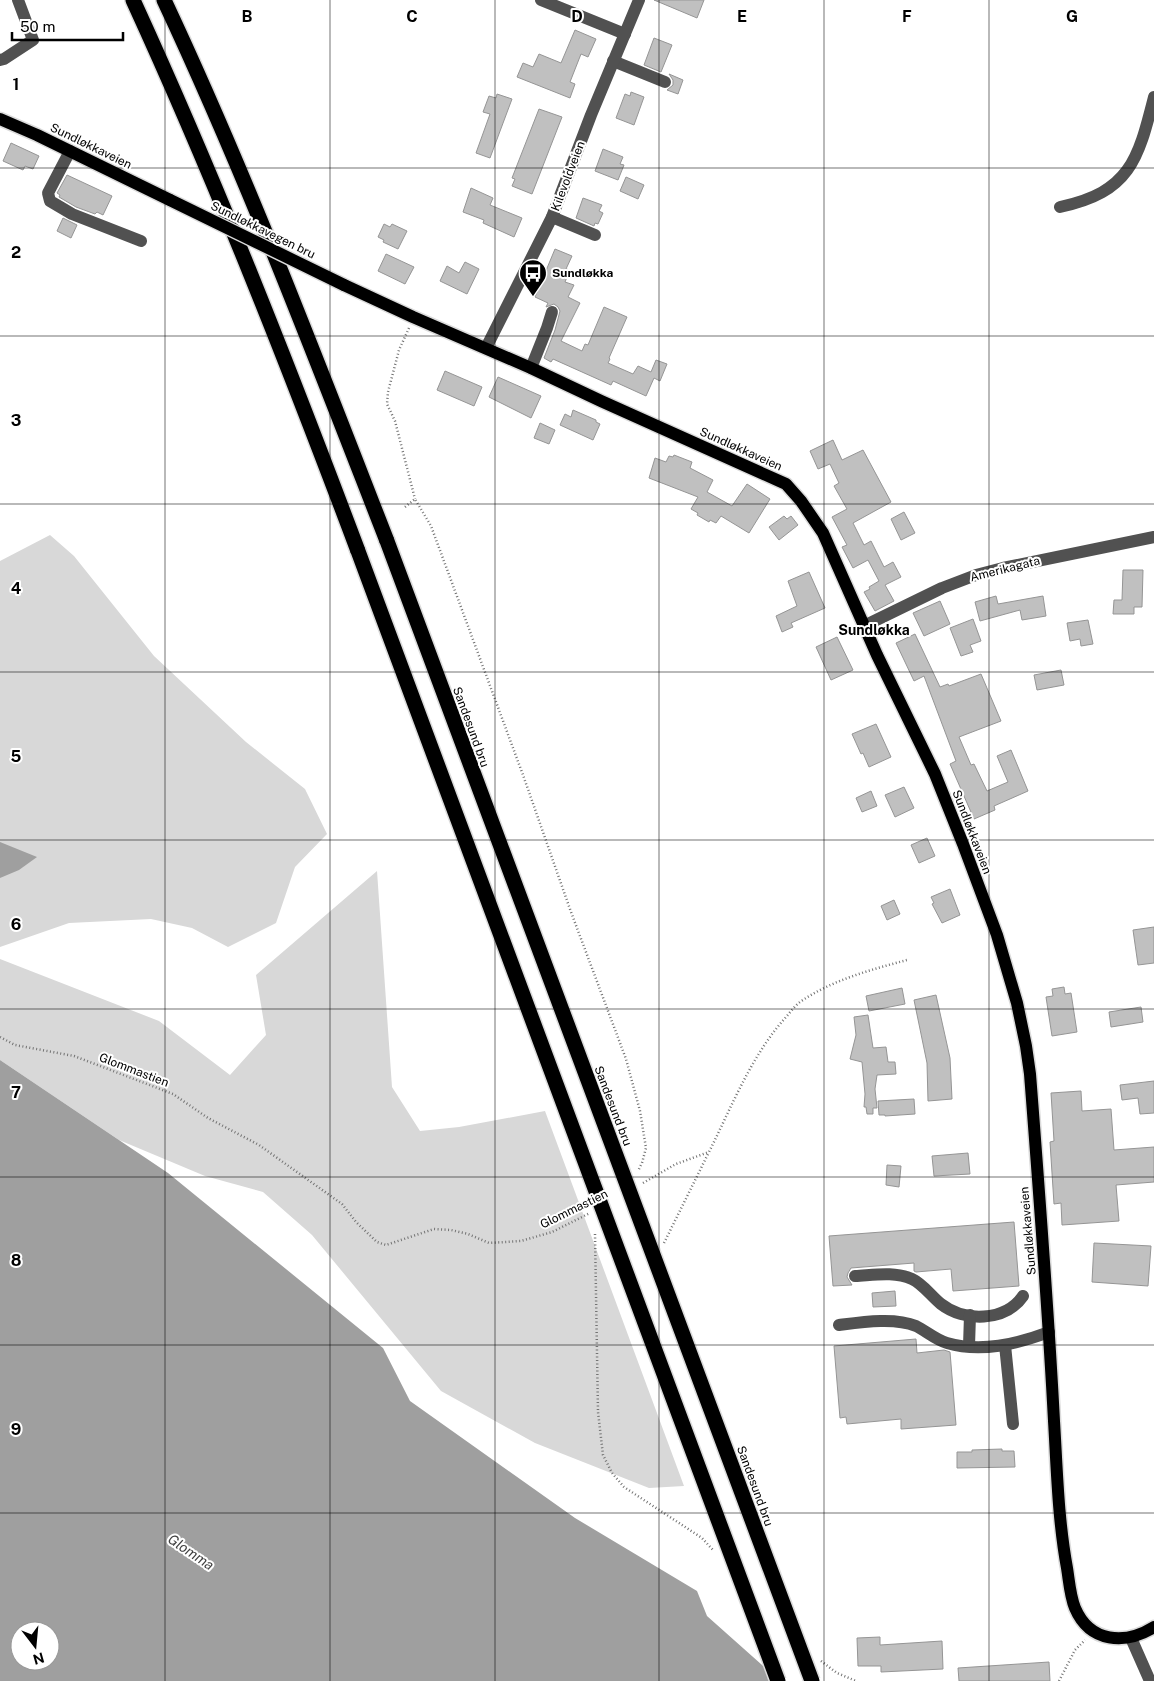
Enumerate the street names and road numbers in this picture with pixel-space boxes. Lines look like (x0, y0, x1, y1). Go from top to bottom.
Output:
street label: Sundløkkaveien (48, 120, 134, 172)
street label: Kilevoldveien (548, 139, 588, 213)
street label: Sundløkkavegen bru (208, 199, 318, 261)
street label: Sundløkkaveien (698, 425, 784, 473)
street label: Amerikagata (969, 554, 1041, 584)
street label: Sandesund bru (450, 685, 492, 769)
street label: Sundløkkaveien (950, 788, 994, 876)
street label: Glommastien (97, 1050, 171, 1090)
street label: Sandesund bru (591, 1064, 635, 1148)
street label: Sundløkkaveien (1017, 1186, 1039, 1276)
street label: Glommastien (538, 1187, 610, 1231)
street label: Sandesund bru (734, 1444, 776, 1528)

